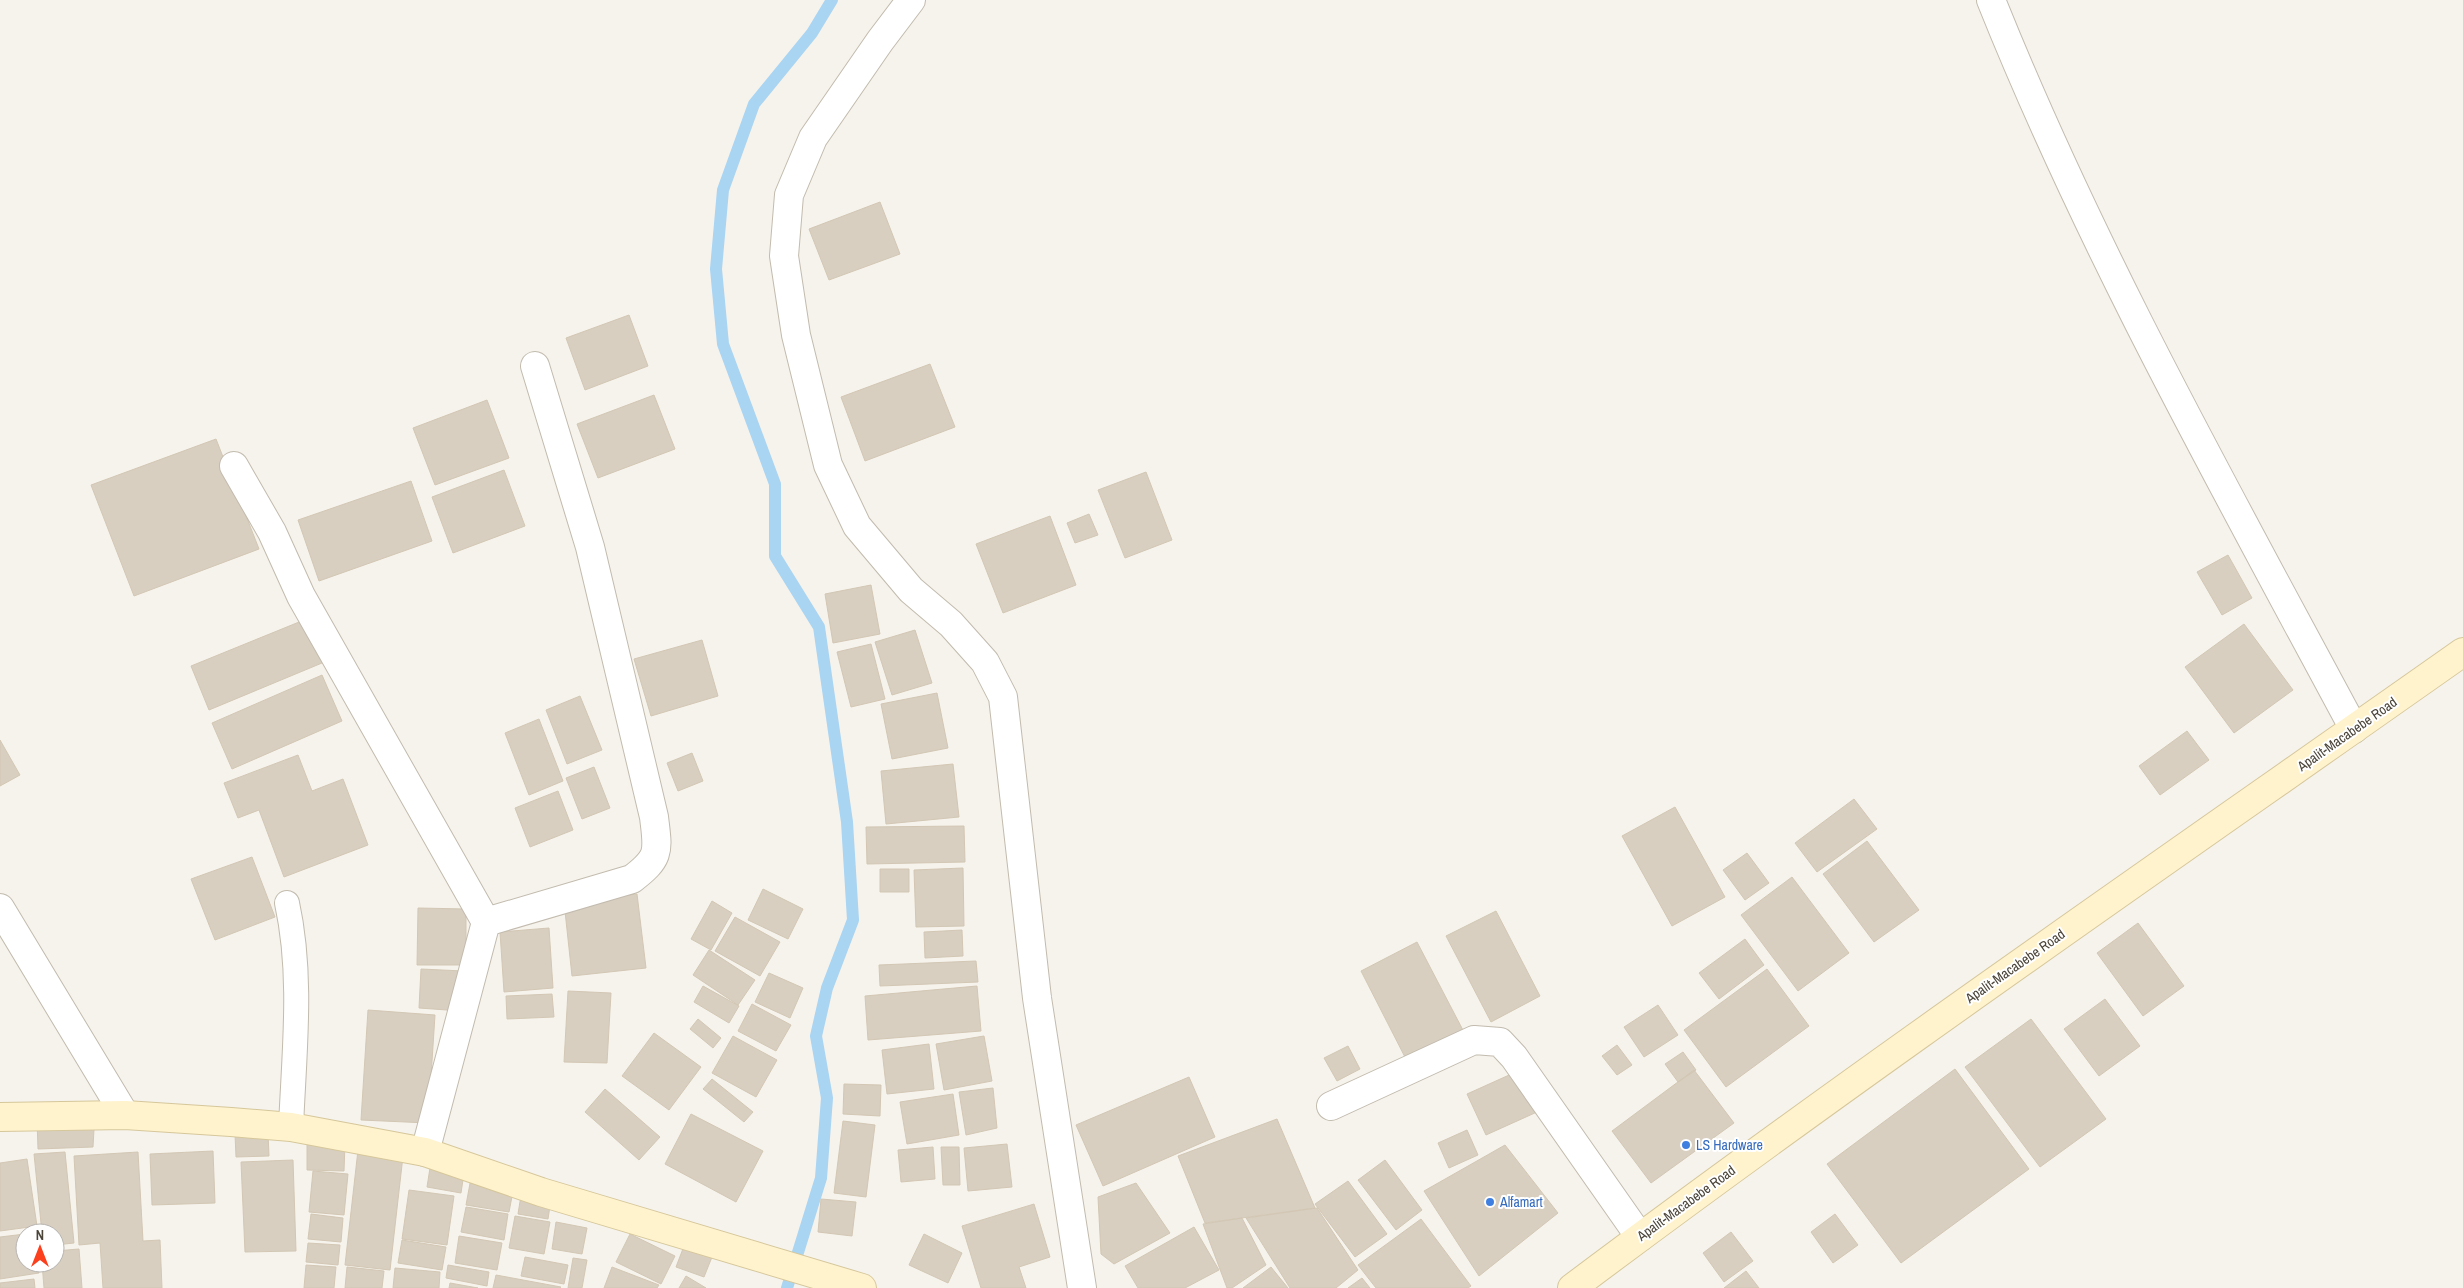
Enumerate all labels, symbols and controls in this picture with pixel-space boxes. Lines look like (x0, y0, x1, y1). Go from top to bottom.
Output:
street label: Apalit-Macabebe Road (2293, 693, 2400, 776)
street label: Apalit-Macabebe Road (1961, 925, 2068, 1008)
place label: LS Hardware (1696, 1136, 1763, 1154)
marker: LS Hardware (1680, 1139, 1692, 1151)
street label: Apalit-Macabebe Road (1632, 1161, 1739, 1245)
place label: Alfamart (1499, 1193, 1543, 1211)
marker: Alfamart (1484, 1196, 1496, 1208)
north arrow (15, 1223, 65, 1273)
text: N (36, 1226, 44, 1244)

